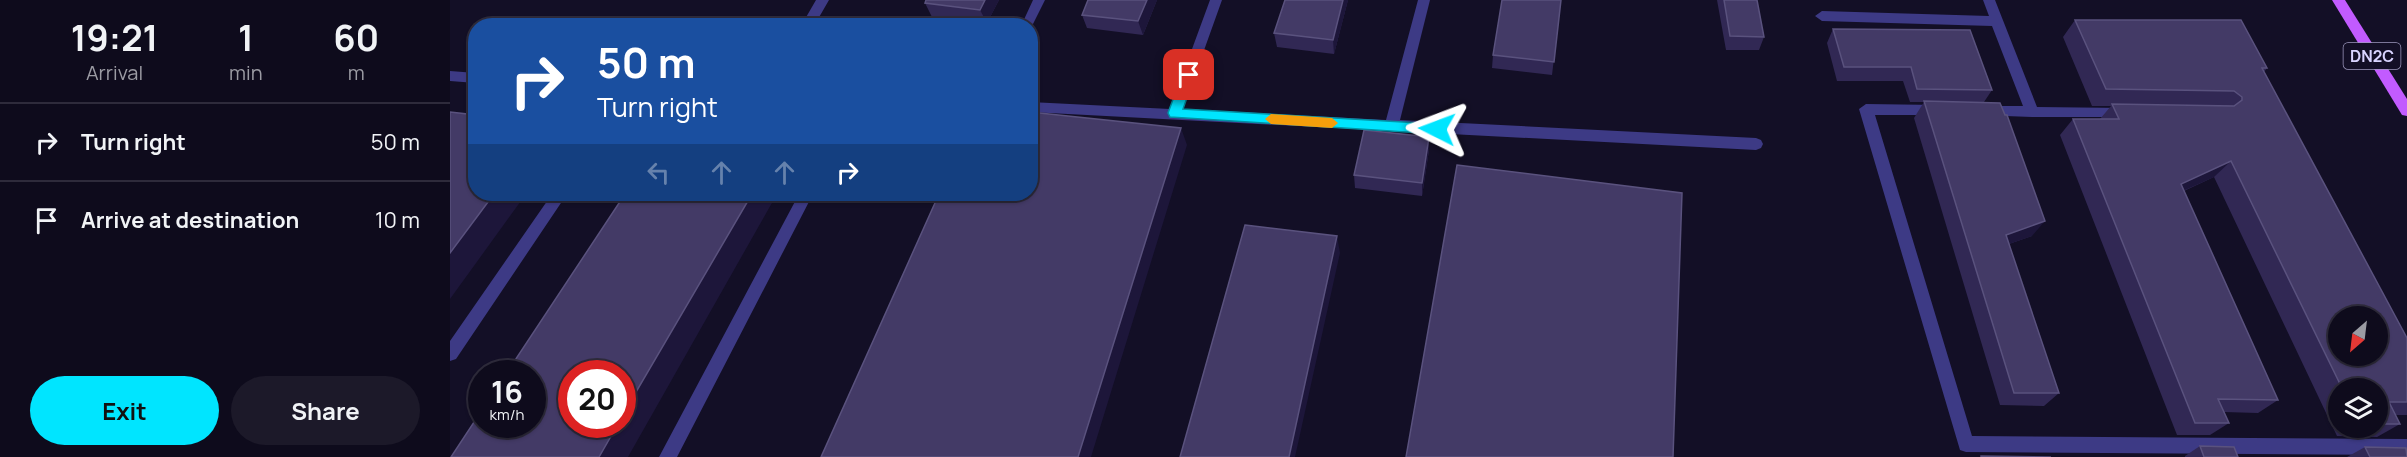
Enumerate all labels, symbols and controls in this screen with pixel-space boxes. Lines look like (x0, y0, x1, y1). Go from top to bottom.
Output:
text: 19:21 (71, 13, 158, 62)
text: 1 (238, 13, 254, 62)
text: 60 (333, 13, 379, 62)
text: 50 m (597, 33, 695, 91)
icon: right (498, 42, 576, 120)
road number: DN2C (2344, 43, 2400, 69)
pin (1163, 49, 1214, 100)
icon: arrive (1172, 58, 1205, 91)
text: Arrival (86, 59, 143, 86)
text: min (229, 59, 263, 86)
text: m (348, 59, 365, 86)
text: Turn right (597, 88, 718, 125)
position arrow (1405, 97, 1469, 161)
icon: right (30, 126, 63, 159)
text: Turn right (81, 127, 186, 157)
text: 50 m (371, 127, 420, 157)
icon: left (642, 156, 675, 189)
icon: ahead (705, 156, 738, 189)
icon: ahead (768, 156, 801, 189)
icon: right (831, 156, 864, 189)
icon: arrive (30, 204, 63, 237)
text: Arrive at destination (81, 205, 299, 235)
text: 10 m (375, 205, 420, 235)
north arrow (2328, 306, 2388, 366)
map controls (2328, 306, 2388, 438)
speed limit sign: 20 (558, 360, 636, 438)
text: 16 (491, 371, 523, 412)
button: Exit (30, 376, 219, 445)
button: Share (231, 376, 420, 445)
button: layers (2328, 378, 2388, 438)
text: km/h (490, 404, 524, 425)

